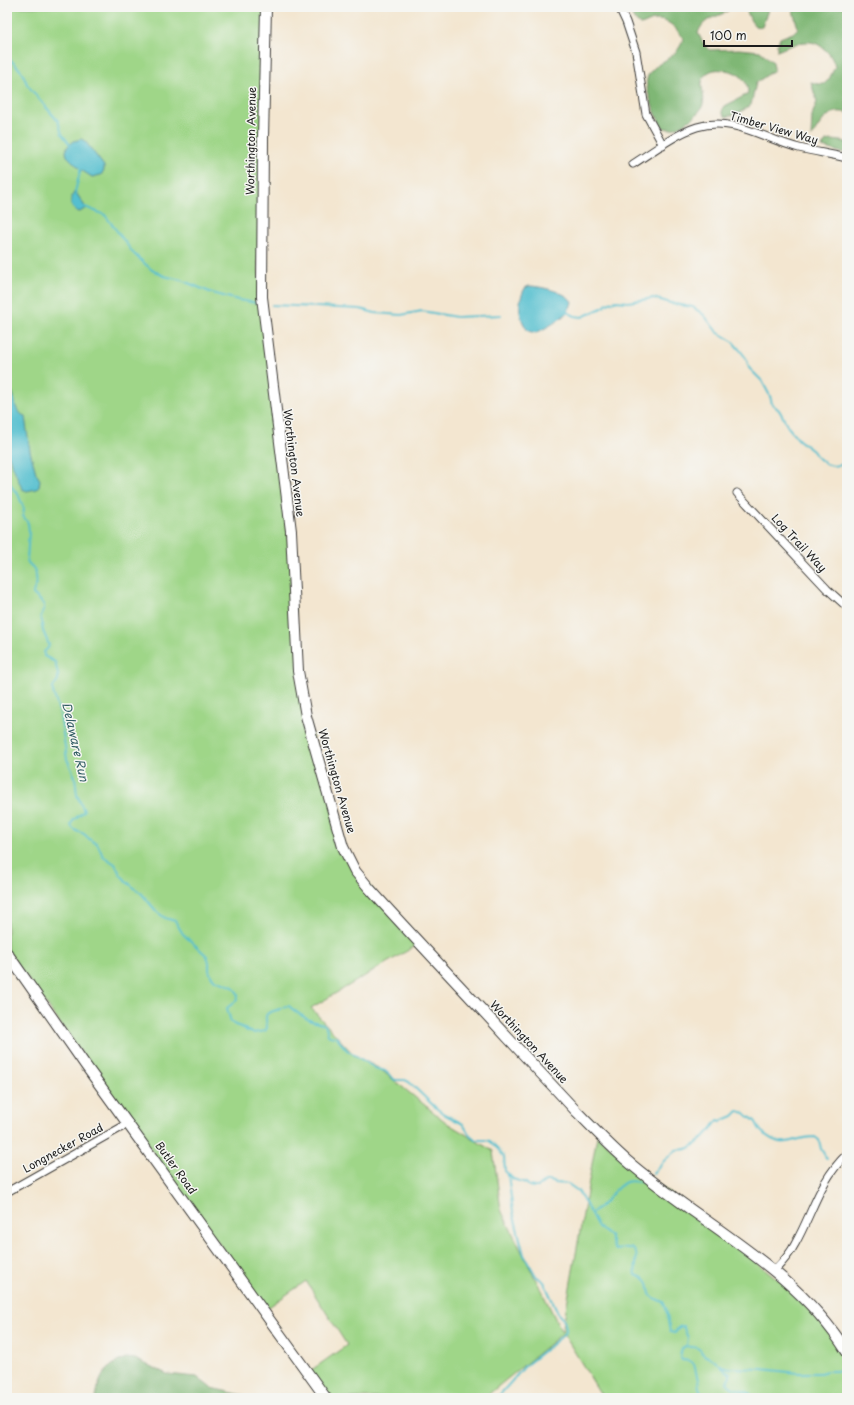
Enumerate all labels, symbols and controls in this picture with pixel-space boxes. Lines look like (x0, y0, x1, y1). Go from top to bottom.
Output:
scale bar (704, 22, 792, 48)
text: 100 m (710, 26, 747, 44)
street label: Worthington Avenue (241, 87, 260, 195)
street label: Timber View Way (728, 107, 820, 148)
street label: Worthington Avenue (279, 408, 310, 518)
street label: Log Trail Way (768, 510, 831, 576)
water label: Delaware Run (58, 700, 94, 784)
street label: Worthington Avenue (314, 727, 361, 835)
street label: Worthington Avenue (486, 996, 572, 1087)
street label: Longnecker Road (20, 1118, 106, 1177)
street label: Butler Road (152, 1138, 201, 1197)

